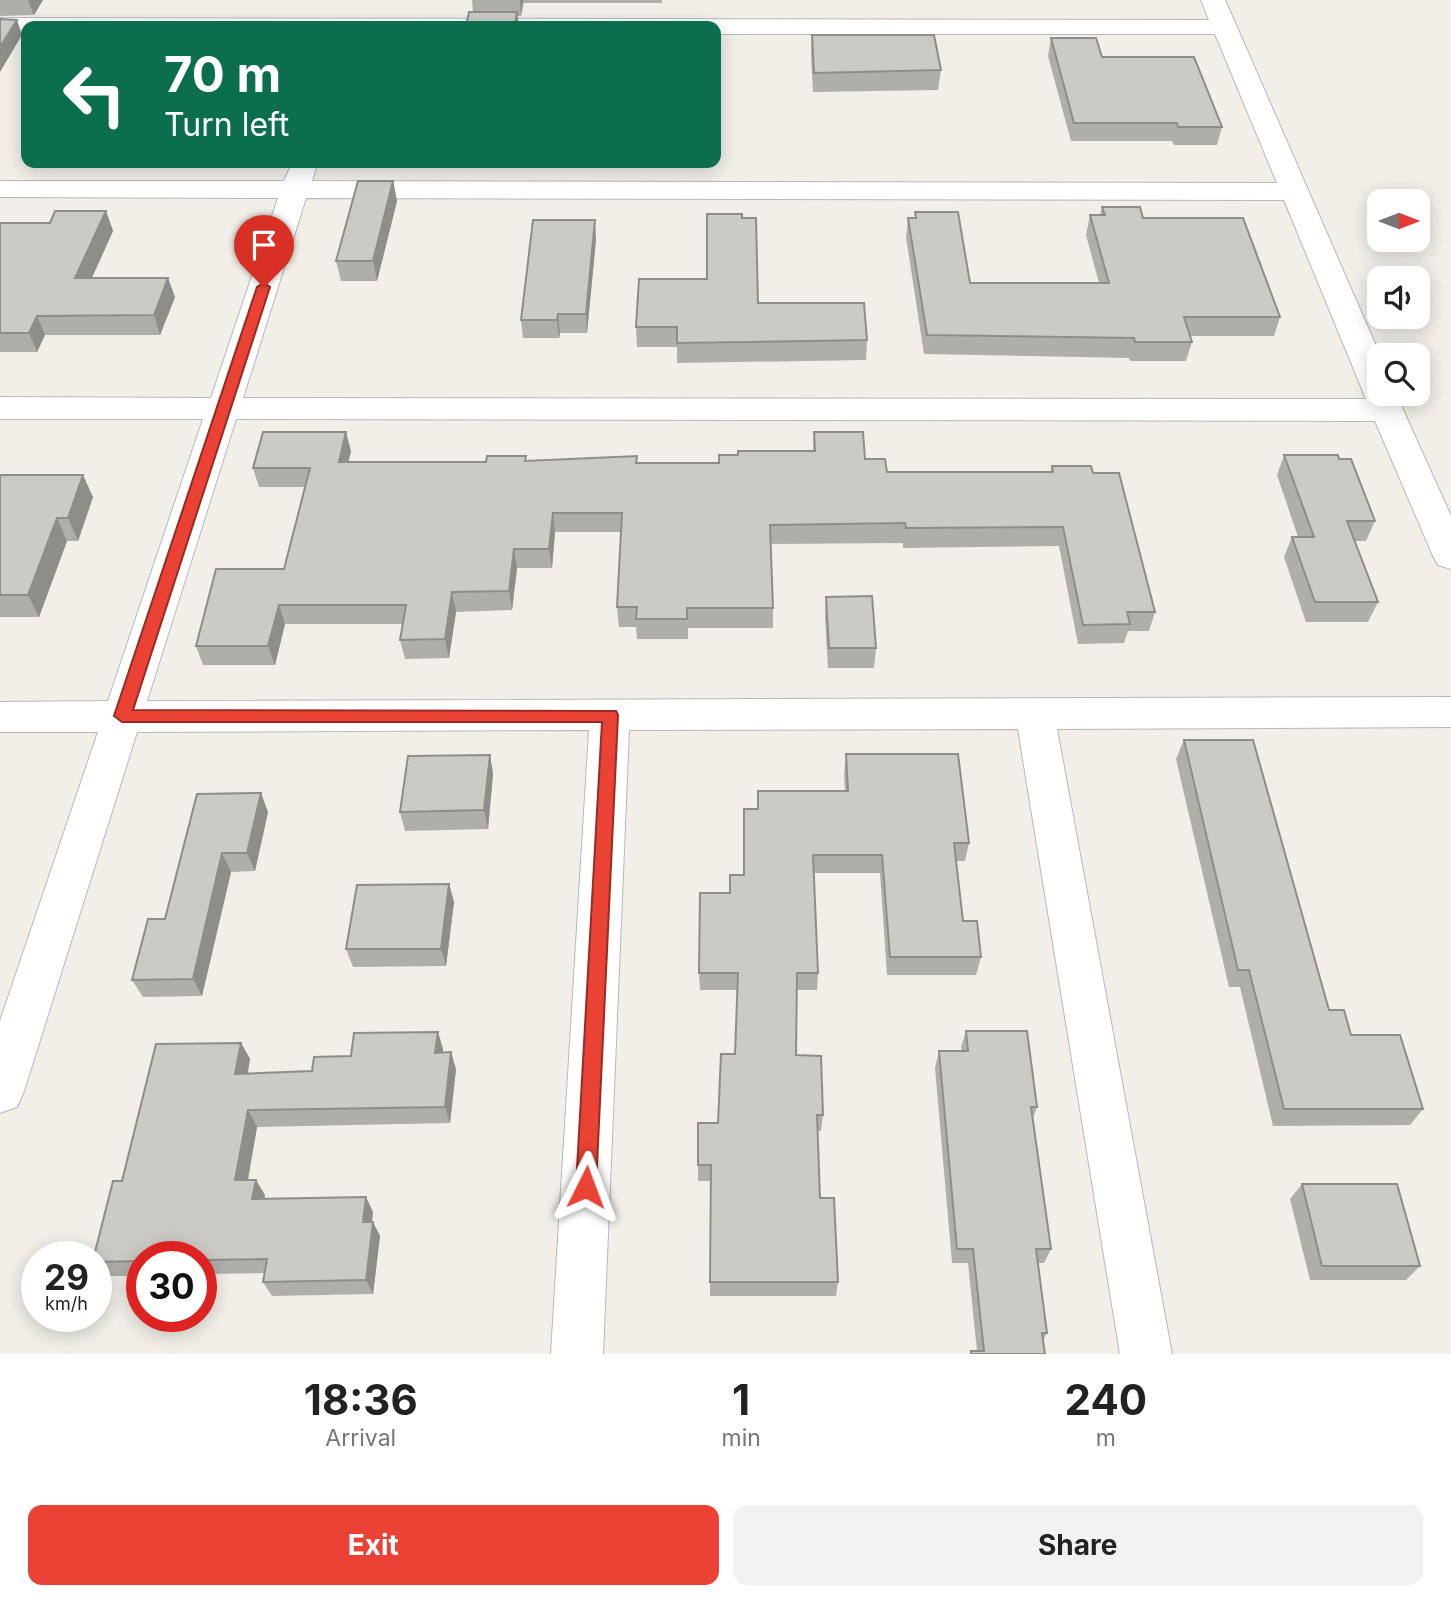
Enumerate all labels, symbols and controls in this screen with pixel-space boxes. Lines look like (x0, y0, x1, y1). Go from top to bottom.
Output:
text: 70 m (164, 45, 281, 104)
icon: left (49, 49, 140, 140)
text: Turn left (164, 105, 289, 144)
north arrow (1367, 189, 1430, 252)
map controls (1367, 189, 1430, 406)
pin (234, 215, 294, 287)
icon: arrive (245, 226, 283, 264)
button: sound (1367, 266, 1430, 329)
button: search (1367, 343, 1430, 406)
position arrow (549, 1150, 623, 1224)
speed limit sign: 30 (126, 1241, 217, 1332)
text: 29 (44, 1256, 89, 1298)
text: km/h (45, 1293, 88, 1314)
text: 18:36 (304, 1374, 418, 1425)
text: 1 (732, 1374, 750, 1425)
text: 240 (1065, 1374, 1147, 1425)
text: Arrival (325, 1424, 396, 1452)
text: min (721, 1424, 761, 1452)
text: m (1096, 1424, 1116, 1452)
button: Exit (28, 1505, 719, 1585)
button: Share (733, 1505, 1423, 1585)

